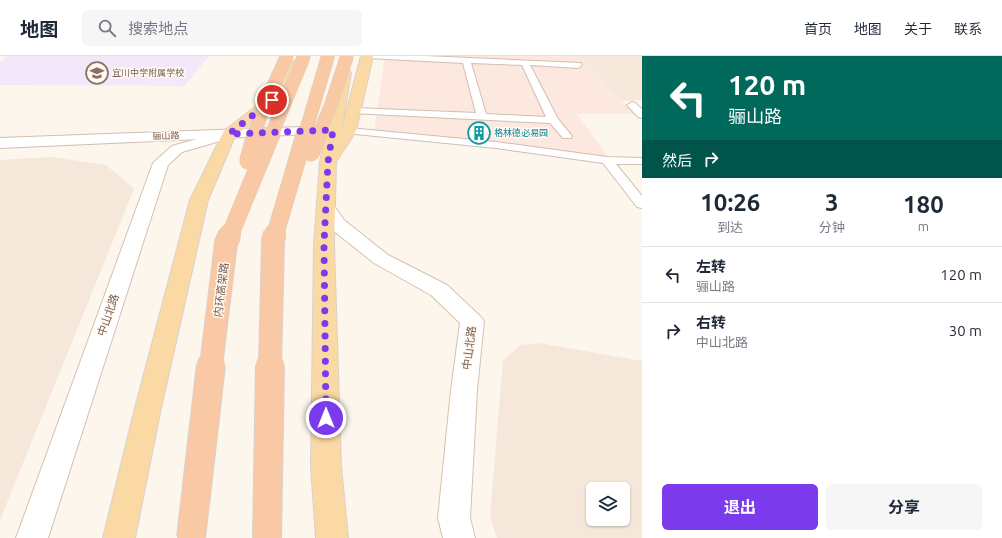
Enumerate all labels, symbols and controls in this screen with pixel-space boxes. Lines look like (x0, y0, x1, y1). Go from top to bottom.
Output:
search box (82, 10, 362, 46)
icon: search (96, 17, 118, 39)
text: 地图 (20, 18, 58, 40)
text: 搜索地点 (128, 20, 188, 37)
text: 首页 (804, 21, 832, 37)
text: 地图 (854, 21, 882, 37)
text: 关于 (904, 21, 932, 37)
text: 联系 (954, 21, 982, 37)
school or university icon: 宜川中学附属学校 (84, 60, 110, 86)
place label: 宜川中学附属学校 (112, 67, 185, 78)
text: 120 m (728, 69, 806, 100)
icon: left (662, 72, 714, 124)
pin (255, 83, 289, 117)
icon: arrive (261, 89, 283, 111)
text: 骊山路 (728, 106, 782, 126)
building icon: 格林德必易园 (466, 120, 492, 146)
place label: 格林德必易园 (494, 127, 548, 138)
street label: 骊山路 (152, 131, 180, 141)
icon: right (700, 148, 722, 170)
text: 然后 (662, 152, 692, 169)
text: 10:26 (700, 189, 760, 216)
text: 3 (825, 189, 839, 216)
text: 180 (903, 191, 944, 218)
text: m (918, 219, 929, 233)
text: 到达 (717, 220, 743, 234)
text: 分钟 (819, 220, 845, 234)
text: 左转 (696, 258, 726, 275)
street label: 内环高架路 (212, 262, 230, 318)
icon: left (662, 264, 684, 286)
text: 120 m (940, 266, 982, 283)
text: 骊山路 (696, 279, 735, 293)
street label: 中山北路 (95, 292, 121, 338)
text: 右转 (696, 314, 726, 331)
icon: right (662, 320, 684, 342)
text: 30 m (949, 322, 982, 339)
street label: 中山北路 (460, 325, 478, 371)
text: 中山北路 (696, 335, 748, 349)
position arrow (305, 397, 347, 439)
map controls (586, 482, 630, 526)
button: layers (586, 482, 630, 526)
button: 退出 (662, 484, 818, 530)
button: 分享 (826, 484, 982, 530)

